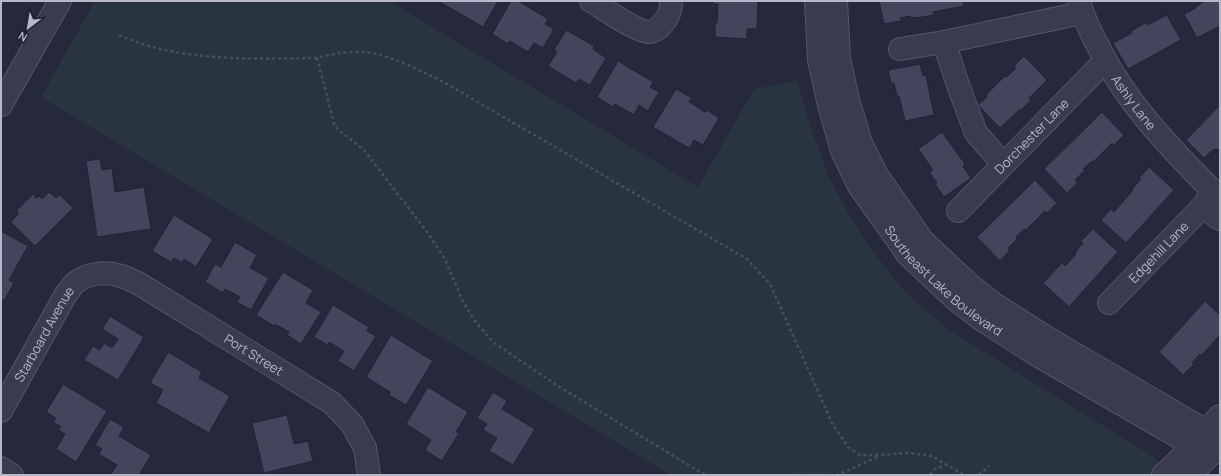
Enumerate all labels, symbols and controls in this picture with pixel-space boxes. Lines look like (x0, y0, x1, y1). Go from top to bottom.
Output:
north arrow (8, 8, 48, 48)
text: N (15, 28, 30, 45)
street label: Ashly Lane (1107, 71, 1161, 134)
street label: Dorchester Lane (990, 94, 1073, 178)
street label: Edgehill Lane (1124, 217, 1193, 287)
street label: Southeast Lake Boulevard (881, 222, 1006, 340)
street label: Starboard Avenue (10, 282, 78, 385)
street label: Port Street (221, 330, 287, 380)

